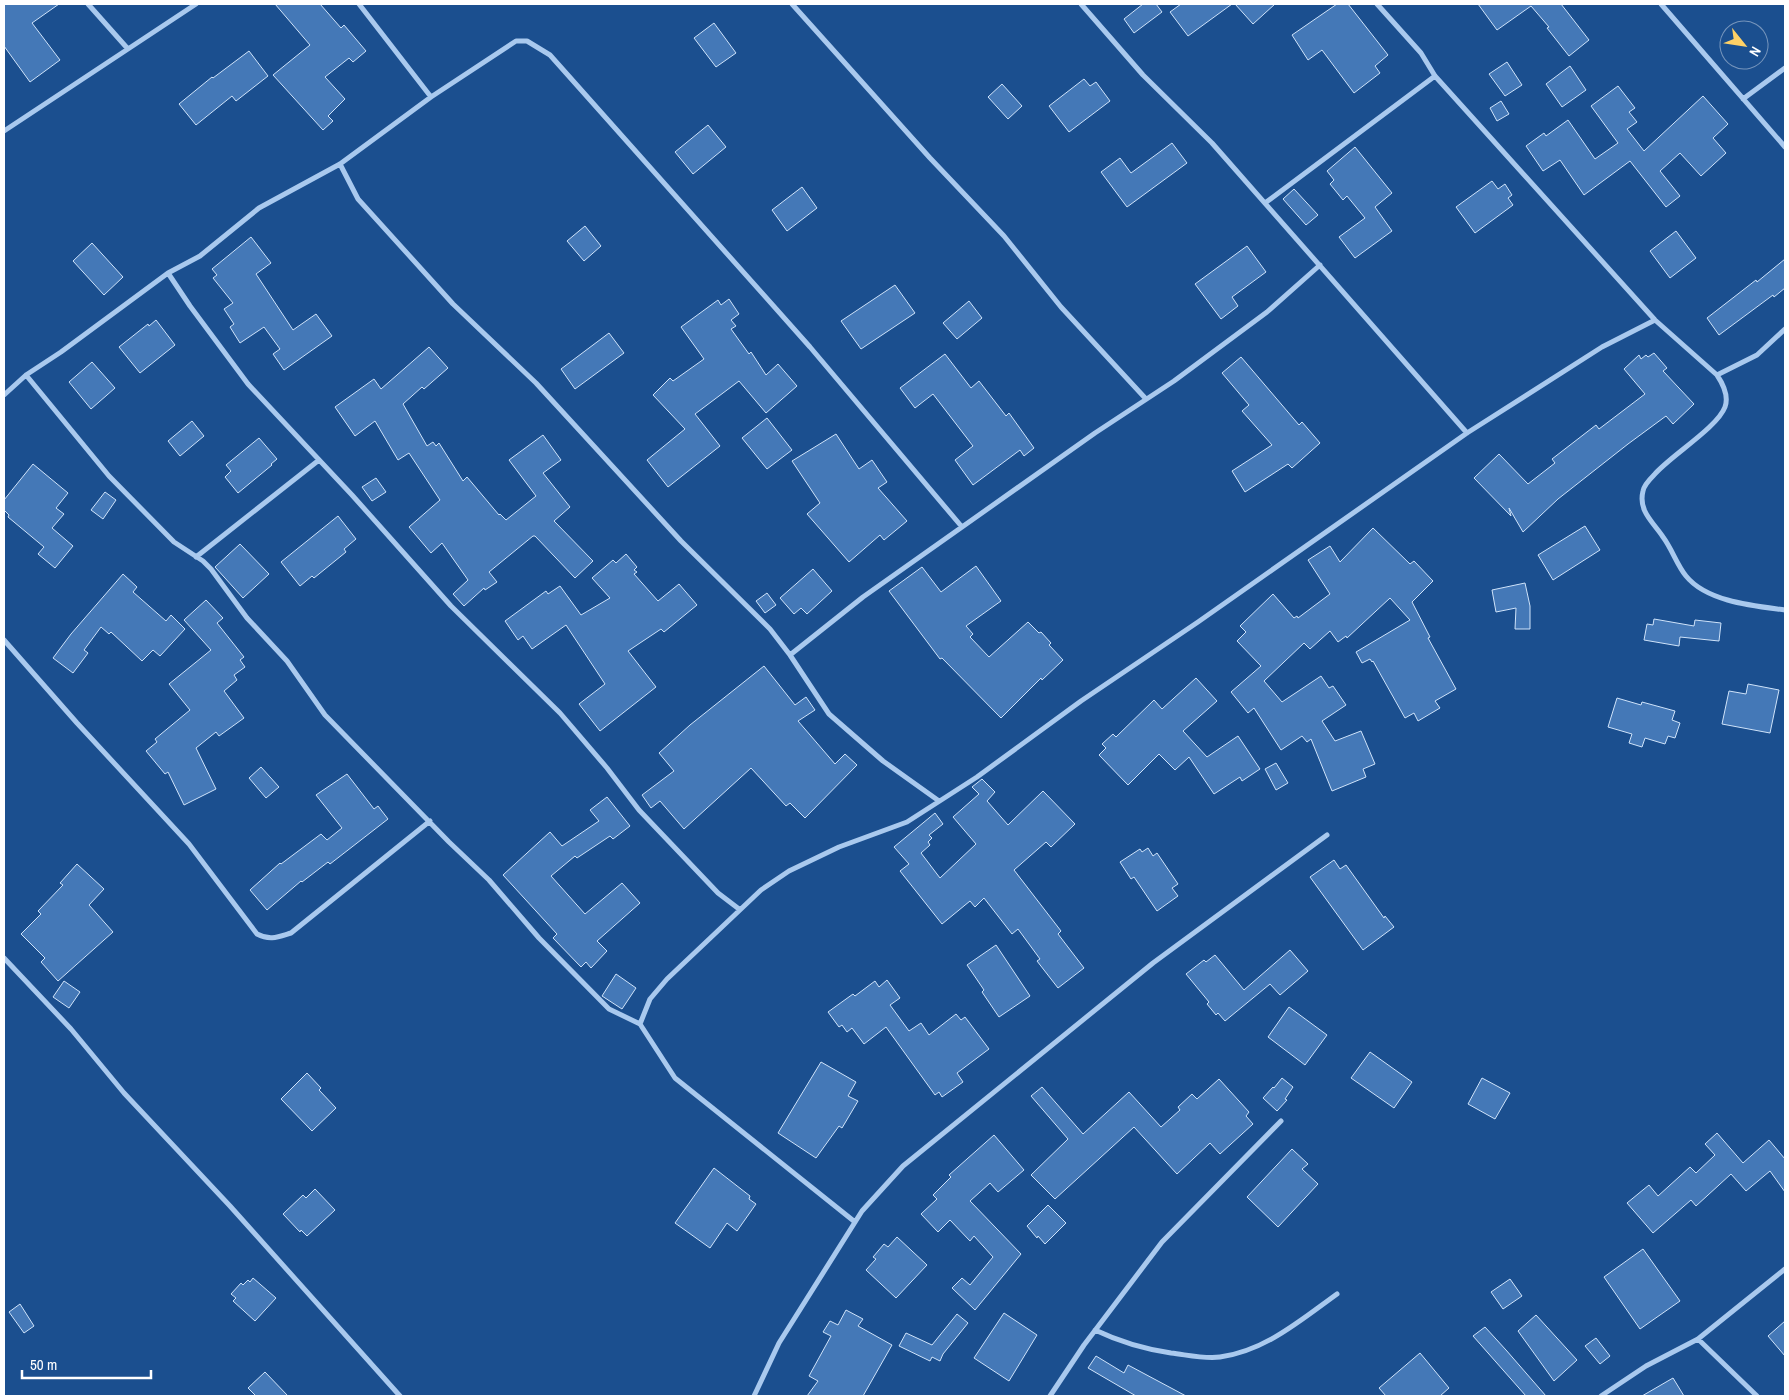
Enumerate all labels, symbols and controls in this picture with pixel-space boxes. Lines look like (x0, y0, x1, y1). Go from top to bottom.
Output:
north arrow (1719, 20, 1769, 70)
text: N (1745, 43, 1765, 60)
scale bar (22, 1348, 151, 1380)
text: 50 m (30, 1354, 57, 1375)

